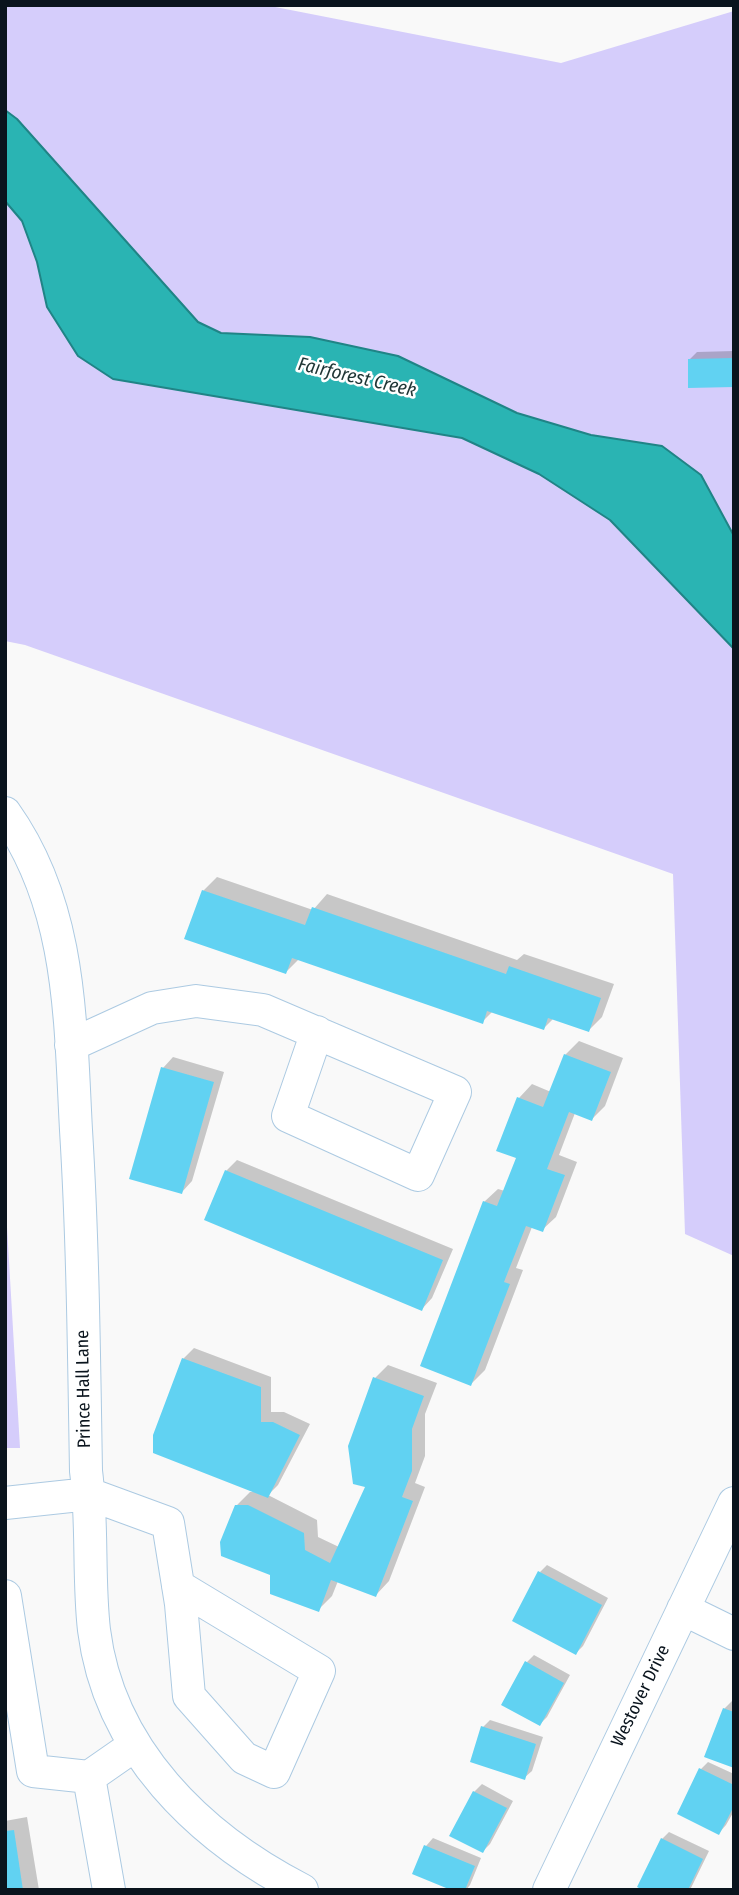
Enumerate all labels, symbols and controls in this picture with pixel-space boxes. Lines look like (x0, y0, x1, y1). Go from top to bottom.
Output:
water label: Fairforest Creek (296, 353, 418, 403)
street label: Prince Hall Lane (72, 1330, 96, 1448)
street label: Westover Drive (607, 1642, 675, 1750)

